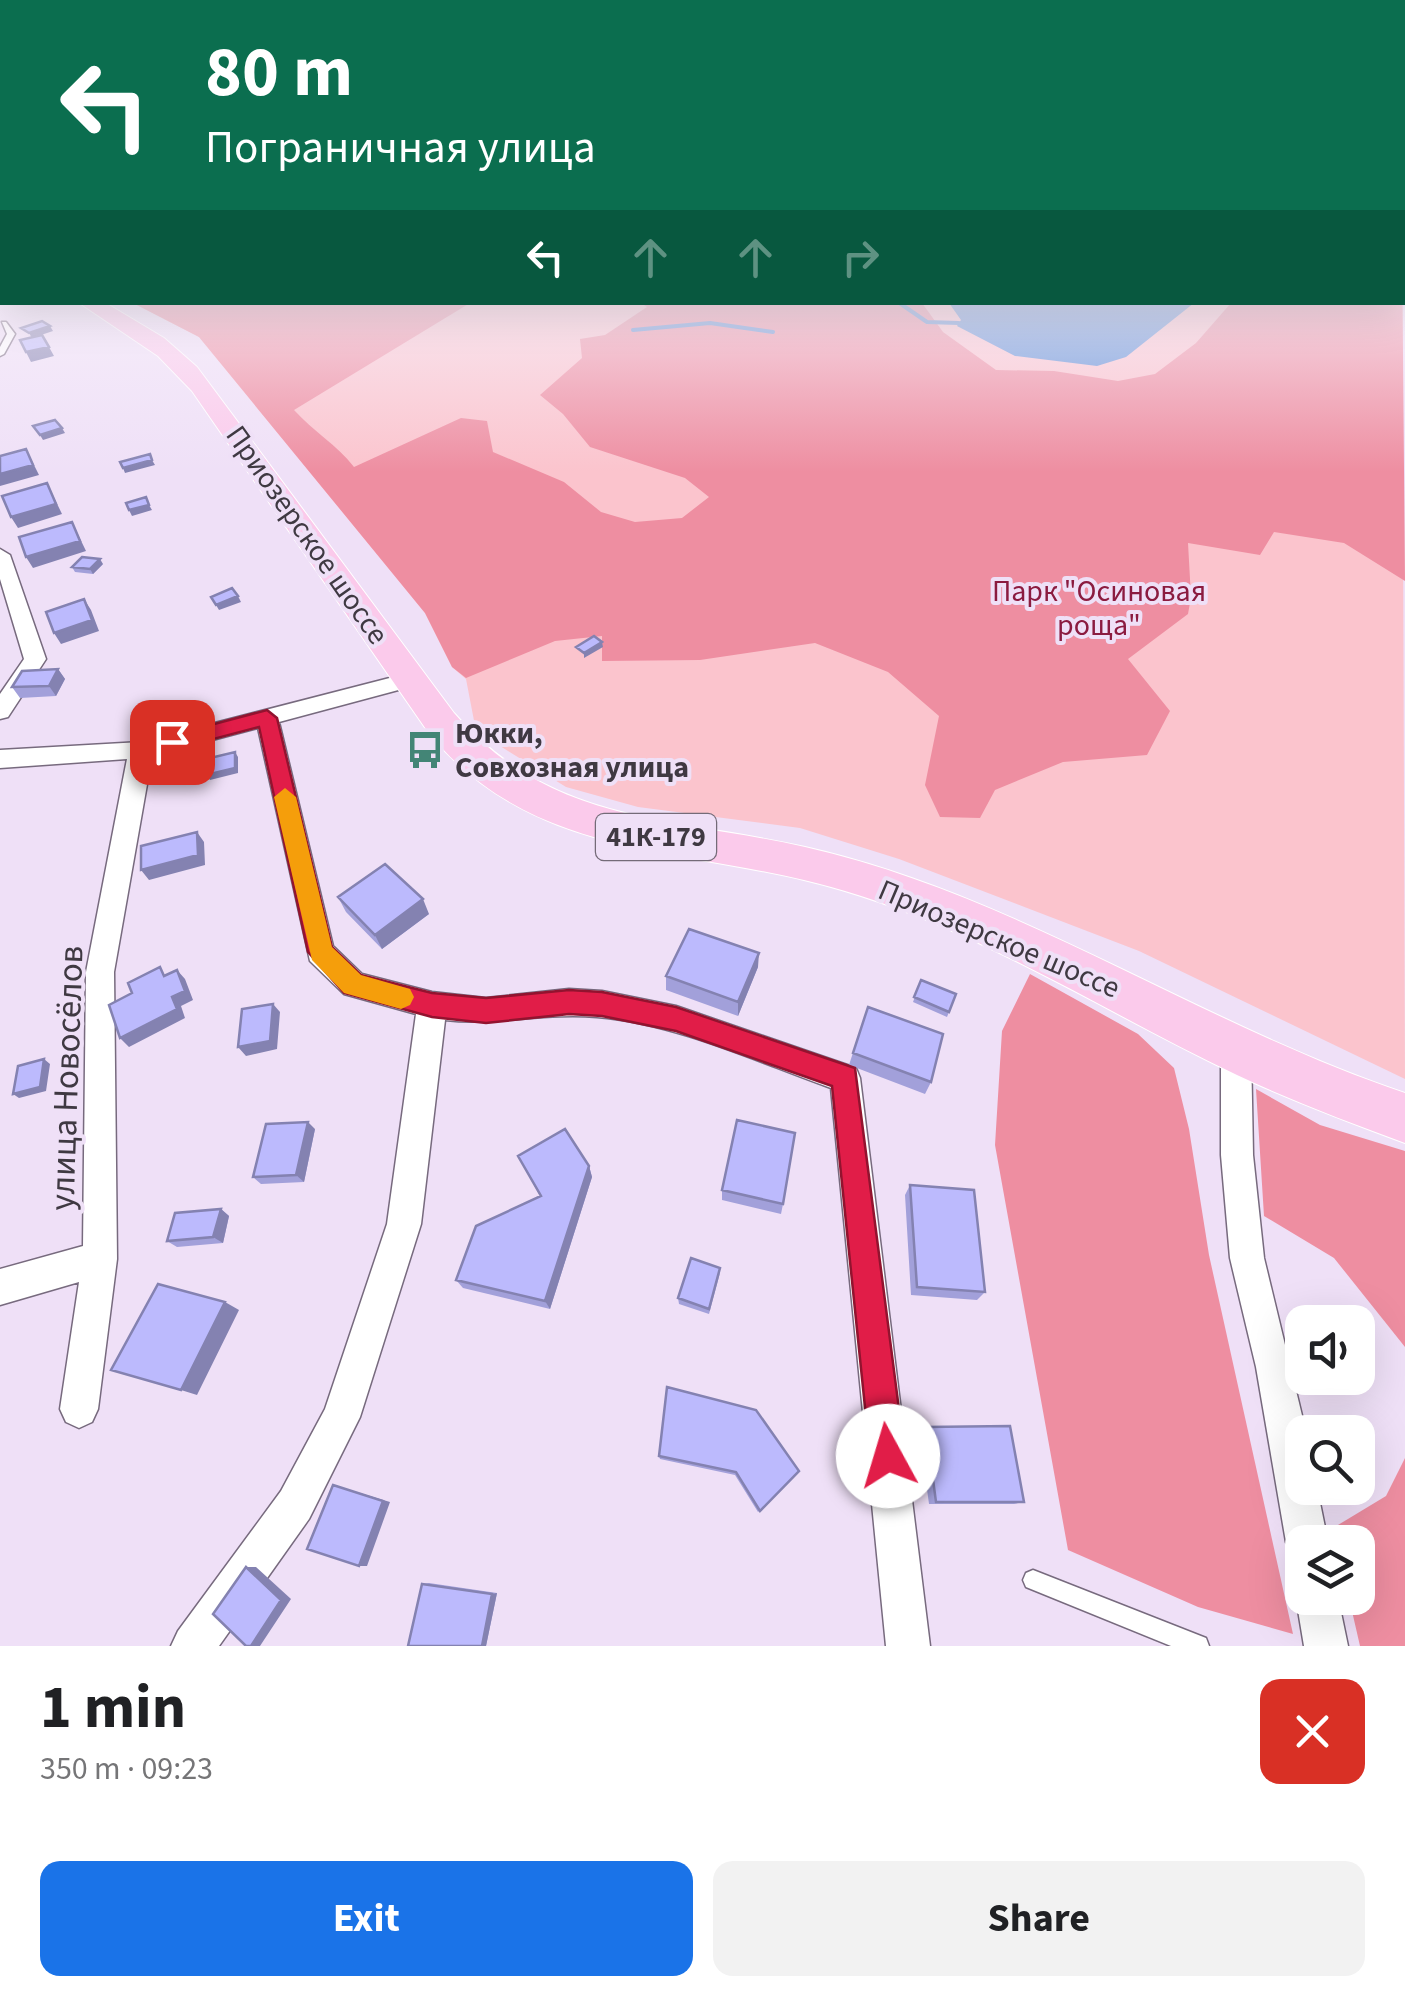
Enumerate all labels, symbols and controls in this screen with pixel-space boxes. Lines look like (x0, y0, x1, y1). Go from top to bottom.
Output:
text: 80 m (205, 23, 353, 123)
icon: left (40, 40, 170, 170)
text: Пограничная улица (205, 116, 596, 180)
icon: left (518, 230, 573, 285)
icon: ahead (623, 230, 678, 285)
icon: ahead (728, 230, 783, 285)
icon: right (833, 230, 888, 285)
street label: Приозерское шоссе (215, 417, 399, 653)
park label: Парк "Осиновая роща" (992, 570, 1206, 647)
pin (130, 700, 215, 785)
place label: Юкки, Совхозная улица (455, 712, 689, 789)
icon: arrive (145, 715, 200, 770)
bus stop icon: Юкки, Совхозная улица (404, 729, 446, 771)
road number: 41К-179 (596, 814, 716, 860)
street label: Приозерское шоссе (872, 869, 1126, 1009)
street label: улица Новосёлов (37, 945, 97, 1211)
map controls (1285, 1305, 1375, 1615)
button: sound (1285, 1305, 1375, 1395)
position arrow (836, 1404, 940, 1508)
button: search (1285, 1415, 1375, 1505)
button: layers (1285, 1525, 1375, 1615)
text: 1 min (40, 1666, 186, 1751)
button: close (1260, 1679, 1365, 1784)
text: 350 m · 09:23 (40, 1746, 213, 1792)
button: Exit (40, 1861, 693, 1976)
button: Share (713, 1861, 1365, 1976)

